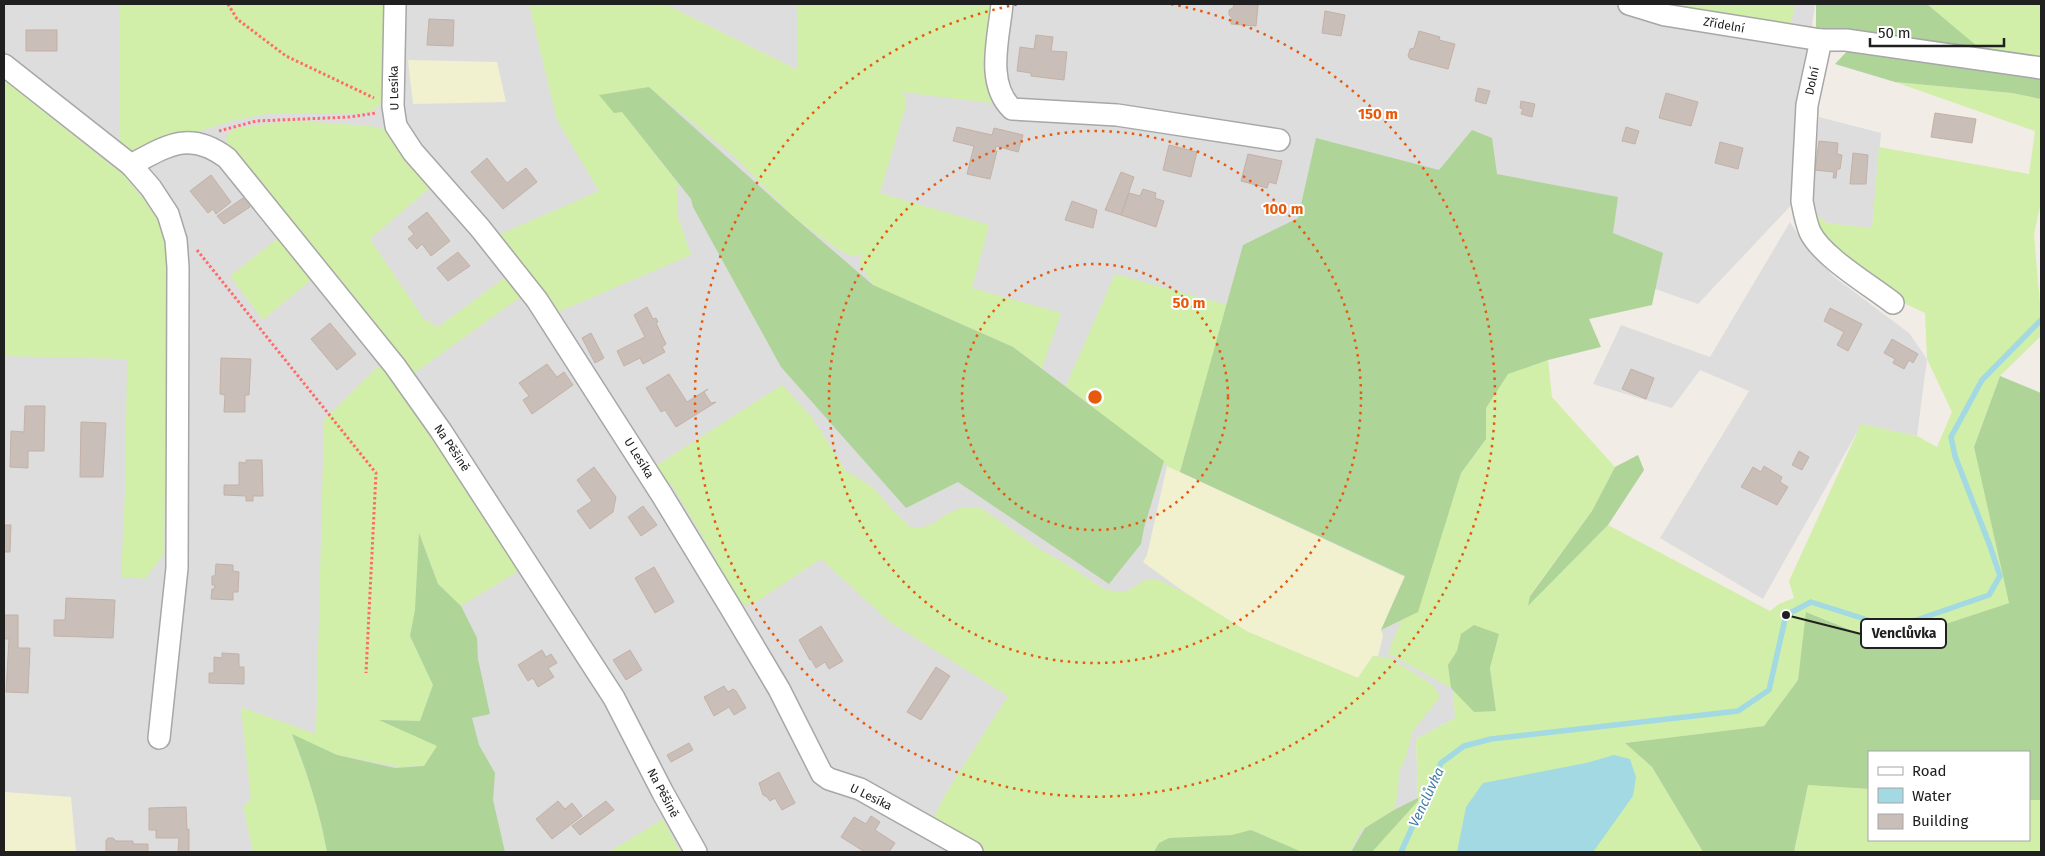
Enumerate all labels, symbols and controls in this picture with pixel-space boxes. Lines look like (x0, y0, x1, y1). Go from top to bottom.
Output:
street label: Zřídelní (1702, 14, 1746, 36)
scale bar (1870, 15, 2004, 47)
text: 50 m (1878, 24, 1911, 42)
street label: U Lesíka (387, 65, 401, 111)
street label: Dolní (1802, 65, 1822, 96)
text: 150 m (1358, 105, 1398, 123)
text: 100 m (1263, 200, 1303, 218)
text: 50 m (1172, 294, 1206, 312)
centre of rings (1086, 388, 1104, 406)
street label: Na Pěšině (431, 422, 473, 474)
street label: U Lesíka (621, 435, 657, 481)
callout: Venclůvka (1861, 619, 1946, 648)
text: Venclůvka (1871, 625, 1937, 642)
legend (1868, 751, 2030, 841)
text: Road (1912, 762, 1947, 780)
water label: Venclůvka (1405, 765, 1448, 830)
street label: Na Pěšině (644, 766, 682, 820)
street label: U Lesíka (848, 781, 894, 813)
text: Water (1912, 787, 1951, 805)
text: Building (1912, 812, 1968, 830)

